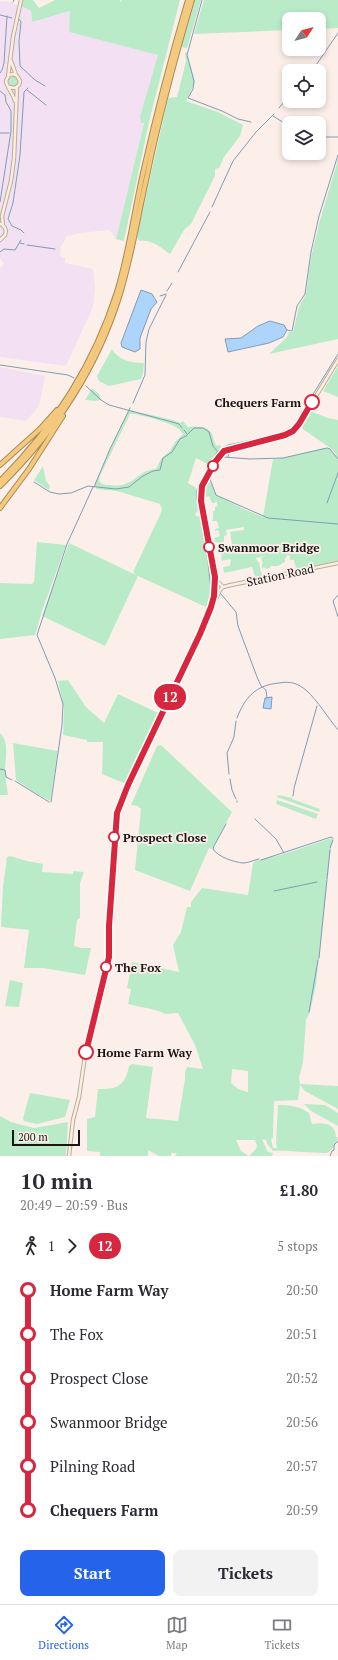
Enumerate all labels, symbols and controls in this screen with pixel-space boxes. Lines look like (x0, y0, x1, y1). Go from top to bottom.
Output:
north arrow (282, 12, 326, 56)
map controls (282, 12, 326, 160)
button: locate (282, 64, 326, 108)
button: layers (282, 116, 326, 160)
marker: Chequers Farm (304, 394, 320, 410)
place label: Chequers Farm (214, 395, 301, 410)
unlabelled marker (207, 460, 219, 472)
place label: Swanmoor Bridge (218, 540, 320, 555)
marker: Swanmoor Bridge (203, 541, 215, 553)
street label: Station Road (245, 560, 315, 589)
line badge: 12 (152, 684, 188, 710)
text: 12 (162, 687, 178, 706)
place label: Prospect Close (123, 830, 207, 845)
marker: Prospect Close (108, 831, 120, 843)
place label: The Fox (115, 960, 161, 975)
marker: The Fox (100, 961, 112, 973)
marker: Home Farm Way (78, 1044, 94, 1060)
place label: Home Farm Way (97, 1045, 192, 1060)
scale bar (12, 1128, 80, 1147)
text: 200 m (18, 1130, 48, 1144)
text: 10 min (20, 1166, 93, 1195)
text: £1.80 (280, 1180, 318, 1200)
text: 20:49 – 20:59 · Bus (20, 1196, 128, 1214)
icon: walk (20, 1235, 42, 1257)
icon: forward (61, 1235, 83, 1257)
text: 12 (97, 1236, 113, 1255)
text: 1 (48, 1237, 55, 1255)
text: 5 stops (277, 1237, 318, 1255)
text: Home Farm Way (50, 1280, 169, 1300)
text: 20:50 (286, 1281, 318, 1299)
text: The Fox (50, 1324, 103, 1344)
text: 20:51 (286, 1325, 318, 1343)
text: Prospect Close (50, 1368, 148, 1388)
text: 20:52 (286, 1369, 318, 1387)
text: Swanmoor Bridge (50, 1412, 168, 1432)
text: 20:56 (286, 1413, 318, 1431)
text: Pilning Road (50, 1456, 135, 1476)
text: 20:57 (286, 1457, 318, 1475)
text: Chequers Farm (50, 1500, 158, 1520)
text: 20:59 (286, 1501, 318, 1519)
button: Start (20, 1550, 165, 1596)
button: Tickets (173, 1550, 318, 1596)
tab: Directions (38, 1614, 89, 1652)
tab: Map (166, 1614, 188, 1652)
tab: Tickets (264, 1614, 300, 1652)

